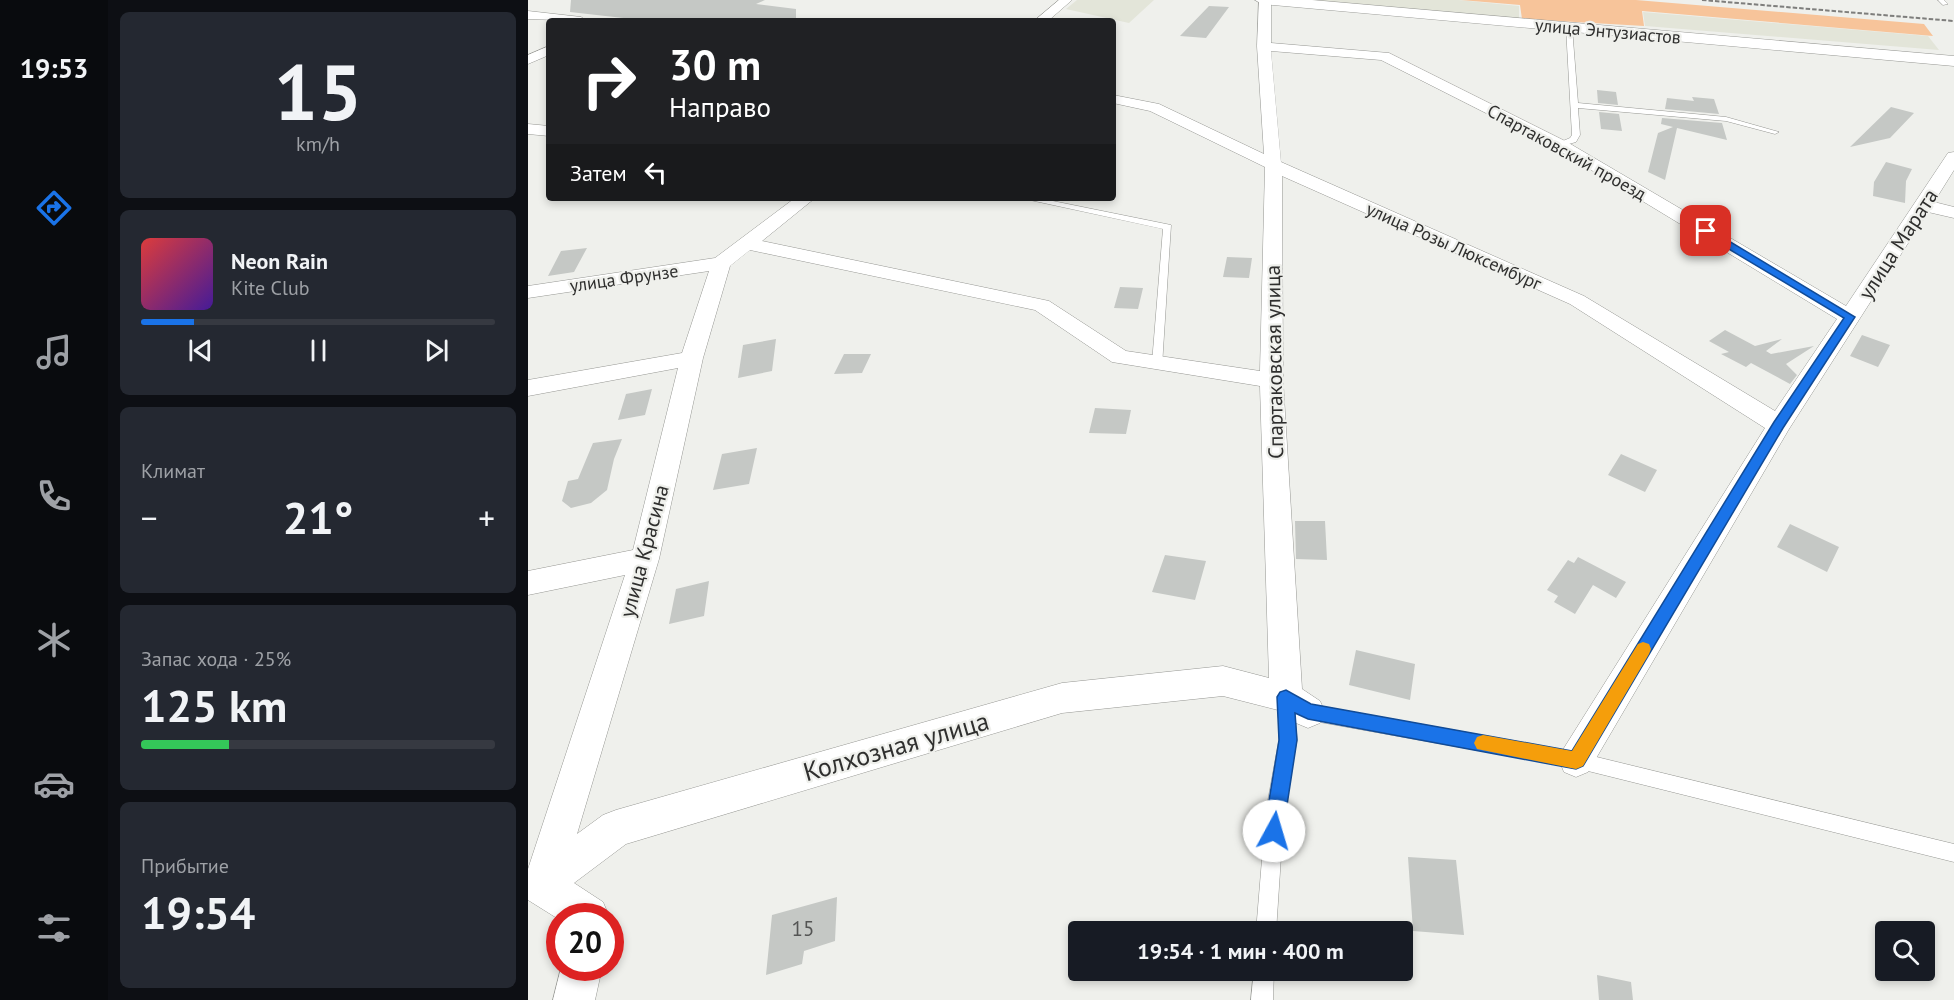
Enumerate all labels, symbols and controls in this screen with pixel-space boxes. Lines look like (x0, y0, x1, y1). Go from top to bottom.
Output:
street label: улица Энтузиастов (1534, 13, 1682, 49)
text: 30 m (669, 37, 761, 92)
text: 15 (274, 41, 362, 142)
icon: right (570, 42, 648, 120)
text: 19:53 (20, 51, 88, 85)
text: Направо (669, 90, 771, 124)
street label: Спартаковский проезд (1483, 99, 1651, 205)
text: km/h (296, 131, 340, 157)
icon: left (639, 156, 672, 189)
text: Затем (570, 159, 627, 187)
street label: улица Марата (1852, 184, 1944, 304)
icon: directions (33, 187, 75, 229)
street label: улица Розы Люксембург (1363, 197, 1545, 295)
pin (1680, 205, 1731, 256)
icon: arrive (1689, 214, 1722, 247)
text: Neon Rain (231, 247, 328, 275)
street label: улица Фрунзе (568, 259, 680, 297)
street label: Спартаковская улица (1259, 265, 1289, 459)
text: Kite Club (231, 275, 309, 301)
icon: music (33, 331, 75, 373)
icon: previous (184, 334, 217, 367)
icon: pause (302, 334, 335, 367)
icon: next (420, 334, 453, 367)
text: Климат (141, 458, 205, 484)
icon: phone (33, 475, 75, 517)
street label: улица Красина (613, 482, 675, 620)
text: 21° (283, 488, 353, 546)
text: − (141, 496, 158, 539)
text: + (478, 496, 495, 539)
icon: climate (33, 619, 75, 661)
text: Запас хода · 25% (141, 646, 291, 672)
text: 125 km (141, 676, 287, 734)
street label: Колхозная улица (799, 704, 993, 788)
icon: car (33, 763, 75, 805)
position arrow (1242, 799, 1306, 863)
text: Прибытие (141, 853, 229, 879)
text: 19:54 (141, 883, 255, 941)
speed limit sign: 20 (546, 903, 624, 981)
icon: filters (33, 907, 75, 949)
house number: 15 (792, 915, 814, 942)
map controls (1875, 921, 1935, 981)
button: search (1875, 921, 1935, 981)
text: 19:54 · 1 мин · 400 m (1137, 937, 1344, 965)

